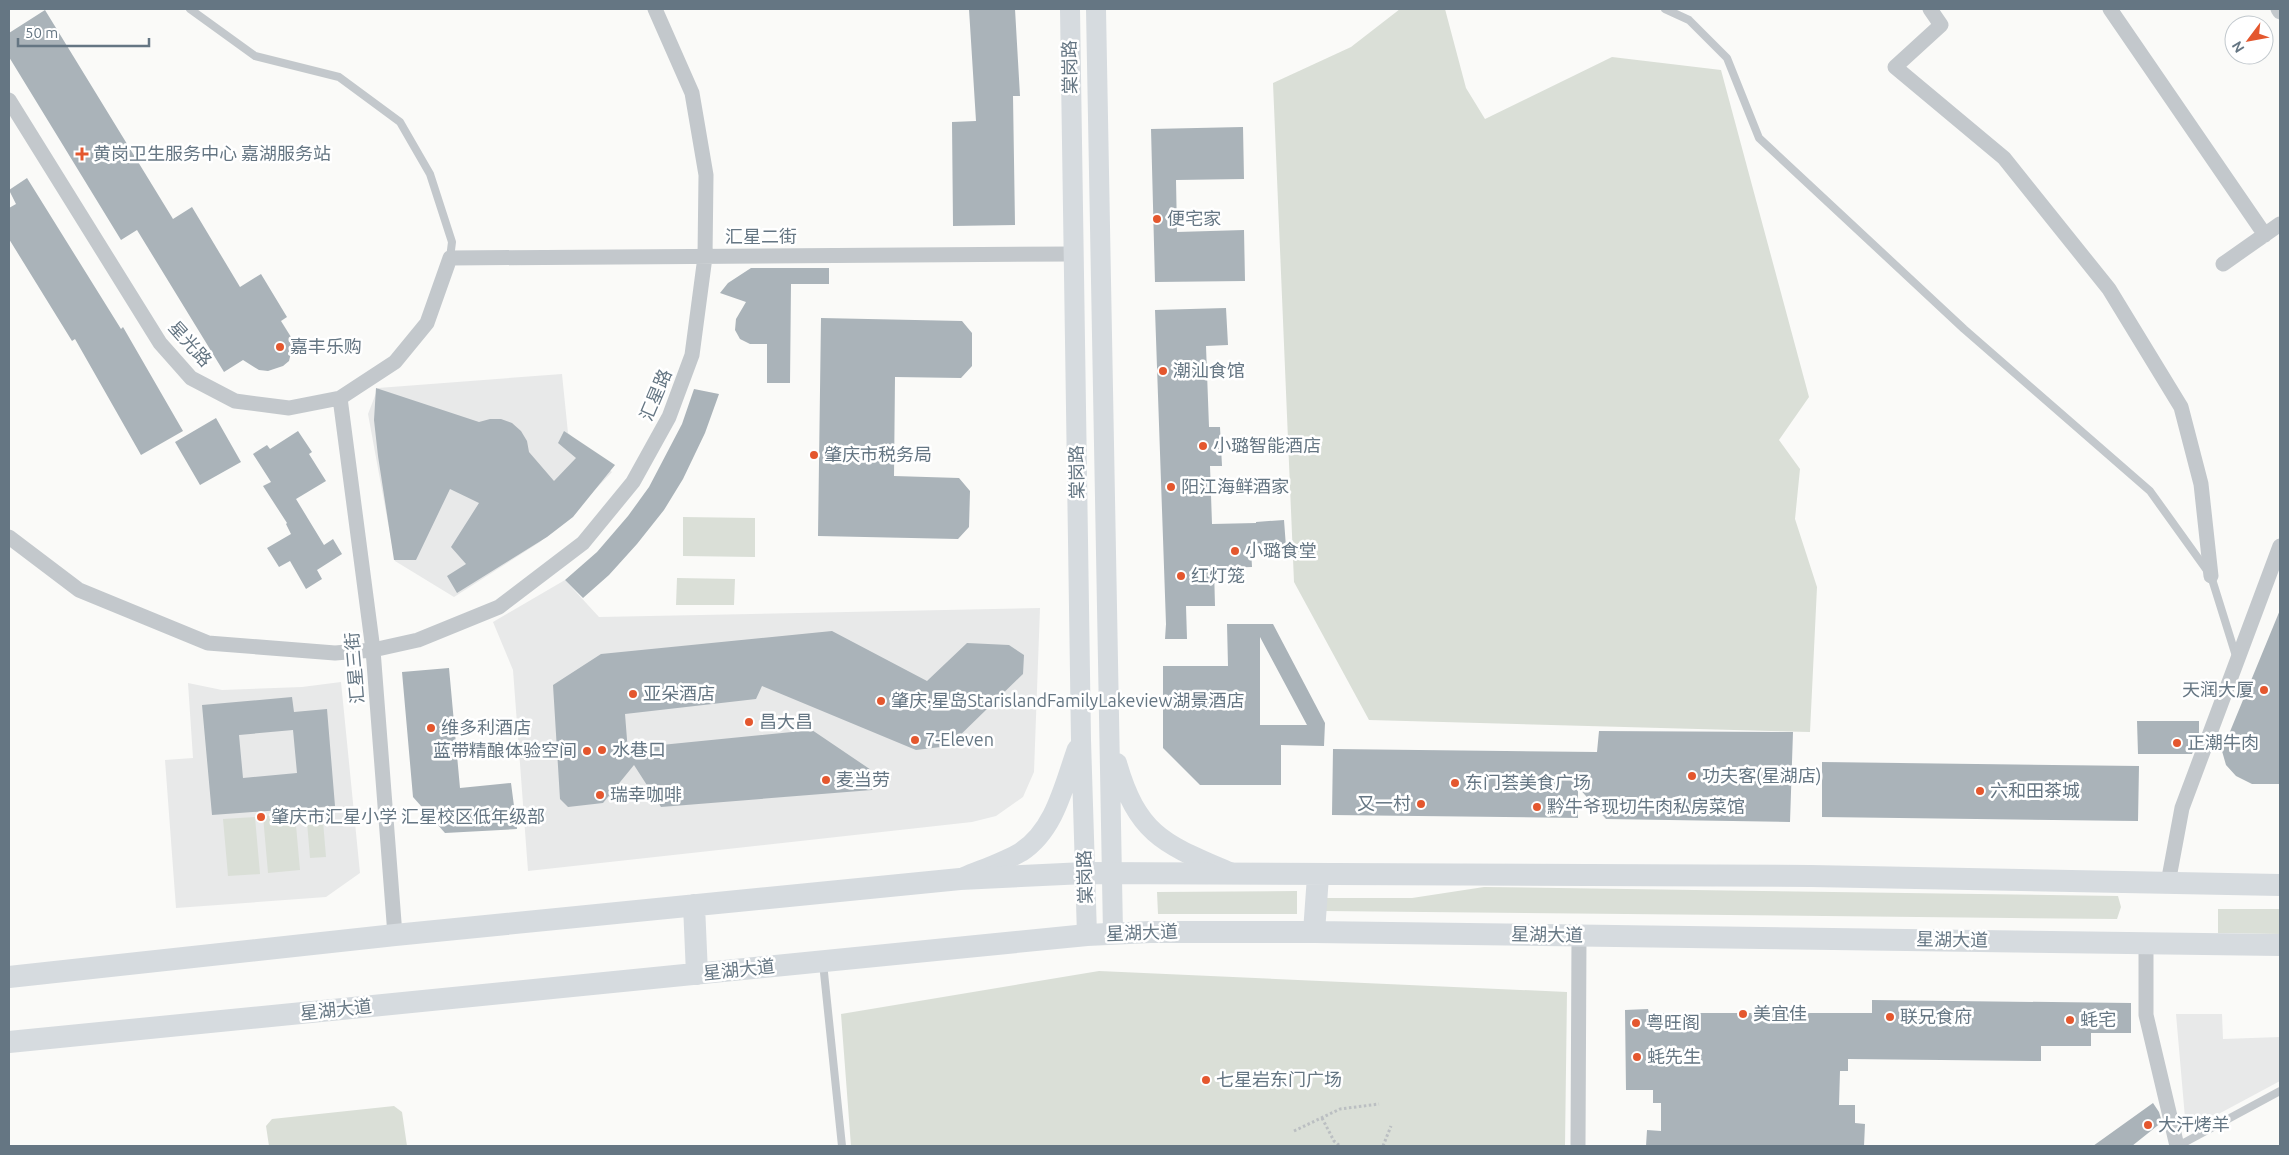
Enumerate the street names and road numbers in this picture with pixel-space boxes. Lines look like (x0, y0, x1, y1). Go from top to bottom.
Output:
street label: 棠岗路 (1059, 40, 1079, 94)
street label: 汇星二街 (725, 226, 797, 246)
street label: 星光路 (165, 317, 216, 370)
street label: 汇星路 (635, 366, 675, 423)
street label: 棠岗路 (1066, 445, 1086, 499)
street label: 汇星三街 (341, 631, 367, 705)
street label: 棠岗路 (1073, 850, 1095, 904)
street label: 星湖大道 (1106, 921, 1178, 943)
street label: 星湖大道 (1511, 923, 1583, 945)
street label: 星湖大道 (1916, 928, 1988, 950)
street label: 星湖大道 (702, 955, 776, 983)
street label: 星湖大道 (299, 995, 373, 1023)

